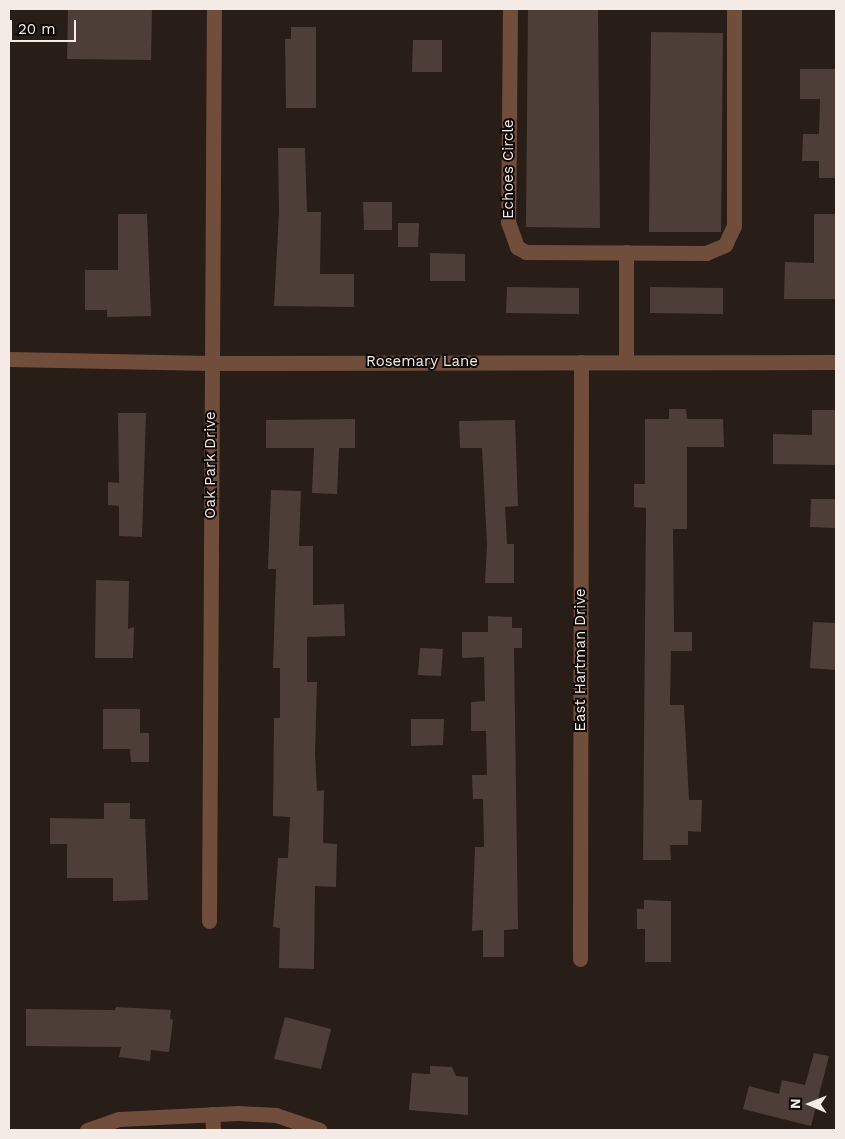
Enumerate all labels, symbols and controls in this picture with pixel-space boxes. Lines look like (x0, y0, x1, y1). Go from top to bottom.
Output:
scale bar (12, 10, 79, 42)
text: 20 m (18, 20, 56, 38)
street label: Echoes Circle (500, 119, 518, 219)
street label: Rosemary Lane (366, 353, 478, 371)
street label: Oak Park Drive (202, 411, 220, 519)
street label: East Hartman Drive (572, 588, 590, 732)
north arrow (785, 1079, 835, 1129)
text: N (787, 1098, 803, 1109)

